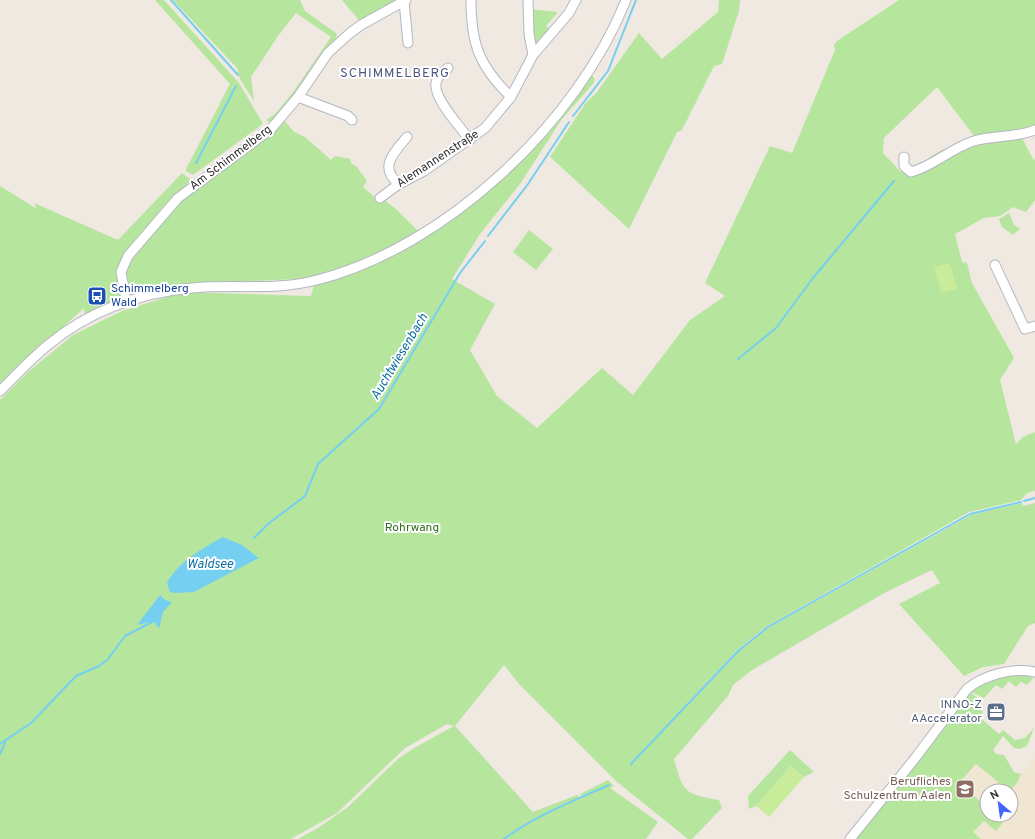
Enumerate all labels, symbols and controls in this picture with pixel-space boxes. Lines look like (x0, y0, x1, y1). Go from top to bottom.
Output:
district label: SCHIMMELBERG (340, 66, 450, 82)
street label: Am Schimmelberg (187, 122, 275, 194)
street label: Alemannenstraße (394, 126, 482, 192)
place label: Schimmelberg Wald (111, 281, 189, 311)
bus stop icon: Schimmelberg Wald (86, 285, 108, 307)
water label: Auchtwiesenbach (368, 311, 432, 403)
park label: Rohrwang (385, 520, 439, 536)
water label: Waldsee (187, 557, 234, 573)
place label: INNO-Z AAccelerator (911, 697, 982, 727)
office icon: INNO-Z AAccelerator (985, 701, 1007, 723)
place label: Berufliches Schulzentrum Aalen (843, 774, 951, 804)
school or university icon: Berufliches Schulzentrum Aalen (954, 778, 976, 800)
north arrow (979, 783, 1019, 823)
text: N (988, 787, 1001, 803)

